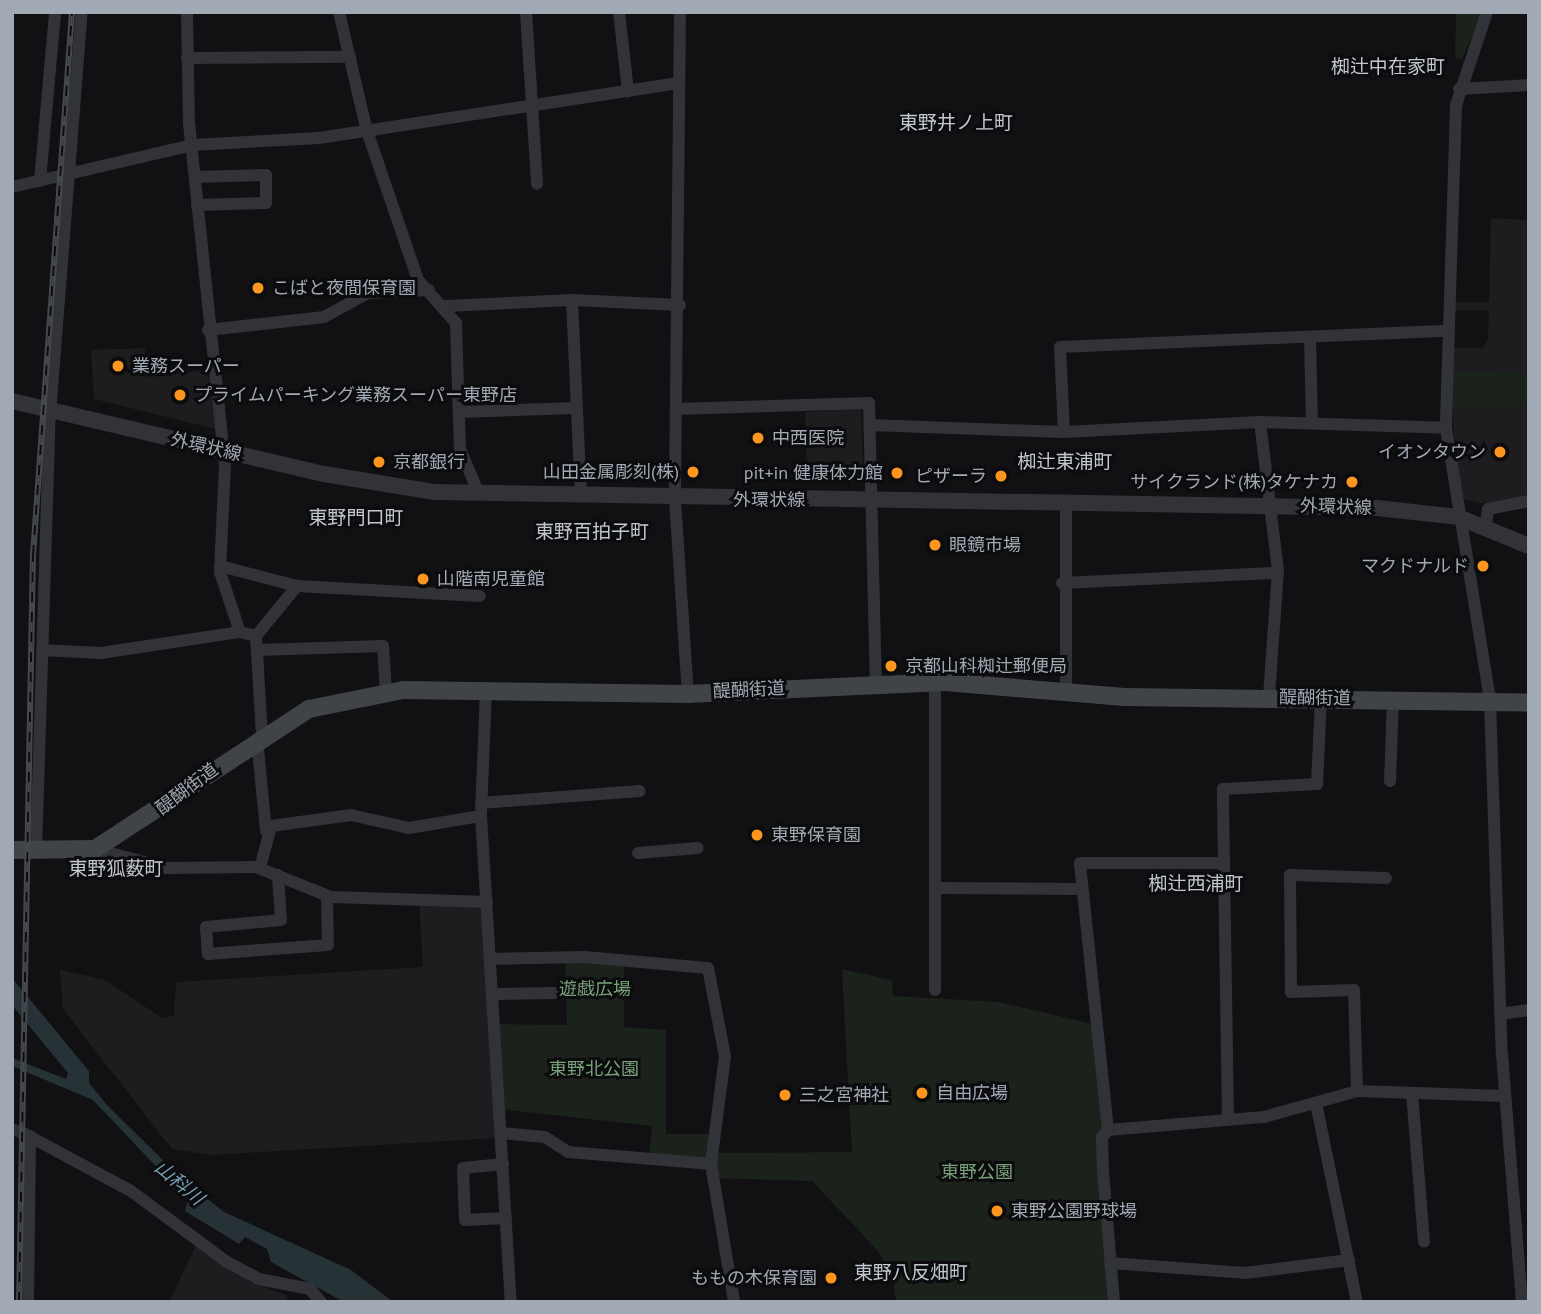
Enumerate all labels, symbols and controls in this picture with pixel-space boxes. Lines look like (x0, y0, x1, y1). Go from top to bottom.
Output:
district label: 椥辻中在家町 (1331, 56, 1445, 78)
district label: 東野井ノ上町 (899, 112, 1013, 134)
place label: こばと夜間保育園 (272, 277, 416, 299)
marker: こばと夜間保育園 (250, 280, 266, 296)
place label: 業務スーパー (132, 355, 240, 377)
marker: 業務スーパー (110, 358, 126, 374)
place label: プライムパーキング業務スーパー東野店 (194, 384, 518, 406)
marker: プライムパーキング業務スーパー東野店 (172, 387, 188, 403)
place label: 中西医院 (772, 427, 844, 449)
street label: 外環状線 (168, 428, 244, 466)
marker: 中西医院 (750, 430, 766, 446)
place label: イオンタウン (1378, 441, 1486, 463)
marker: イオンタウン (1492, 444, 1508, 460)
place label: 京都銀行 (393, 451, 465, 473)
district label: 椥辻東浦町 (1018, 451, 1112, 473)
marker: 京都銀行 (371, 454, 387, 470)
place label: 山田金属彫刻(株) (543, 461, 679, 483)
place label: pit+in 健康体力館 (744, 462, 883, 484)
marker: 山田金属彫刻(株) (685, 464, 701, 480)
marker: pit+in 健康体力館 (889, 465, 905, 481)
place label: ピザーラ (915, 465, 987, 487)
marker: ピザーラ (993, 468, 1009, 484)
place label: サイクランド(株)タケナカ (1130, 471, 1338, 493)
marker: サイクランド(株)タケナカ (1344, 474, 1360, 490)
street label: 外環状線 (733, 489, 805, 511)
street label: 外環状線 (1300, 495, 1372, 519)
district label: 東野門口町 (309, 507, 403, 529)
district label: 東野百拍子町 (535, 521, 649, 543)
place label: 眼鏡市場 (949, 534, 1021, 556)
marker: 眼鏡市場 (927, 537, 943, 553)
place label: マクドナルド (1361, 555, 1469, 577)
marker: マクドナルド (1475, 558, 1491, 574)
place label: 山階南児童館 (437, 568, 545, 590)
marker: 山階南児童館 (415, 571, 431, 587)
place label: 京都山科椥辻郵便局 (905, 655, 1067, 677)
marker: 京都山科椥辻郵便局 (883, 658, 899, 674)
street label: 醍醐街道 (712, 677, 786, 703)
street label: 醍醐街道 (1279, 687, 1351, 709)
street label: 醍醐街道 (152, 759, 222, 819)
place label: 東野保育園 (771, 824, 861, 846)
marker: 東野保育園 (749, 827, 765, 843)
district label: 東野狐薮町 (69, 858, 163, 880)
district label: 椥辻西浦町 (1149, 873, 1243, 895)
park label: 遊戯広場 (559, 978, 631, 1000)
park label: 東野北公園 (549, 1058, 639, 1080)
place label: 自由広場 (936, 1082, 1008, 1104)
place label: 三之宮神社 (799, 1084, 889, 1106)
marker: 自由広場 (914, 1085, 930, 1101)
marker: 三之宮神社 (777, 1087, 793, 1103)
water label: 山科川 (150, 1156, 208, 1210)
park label: 東野公園 (941, 1161, 1013, 1183)
place label: 東野公園野球場 (1011, 1200, 1137, 1222)
marker: 東野公園野球場 (989, 1203, 1005, 1219)
district label: 東野八反畑町 (854, 1262, 968, 1284)
place label: ももの木保育園 (691, 1267, 817, 1289)
marker: ももの木保育園 (823, 1270, 839, 1286)

